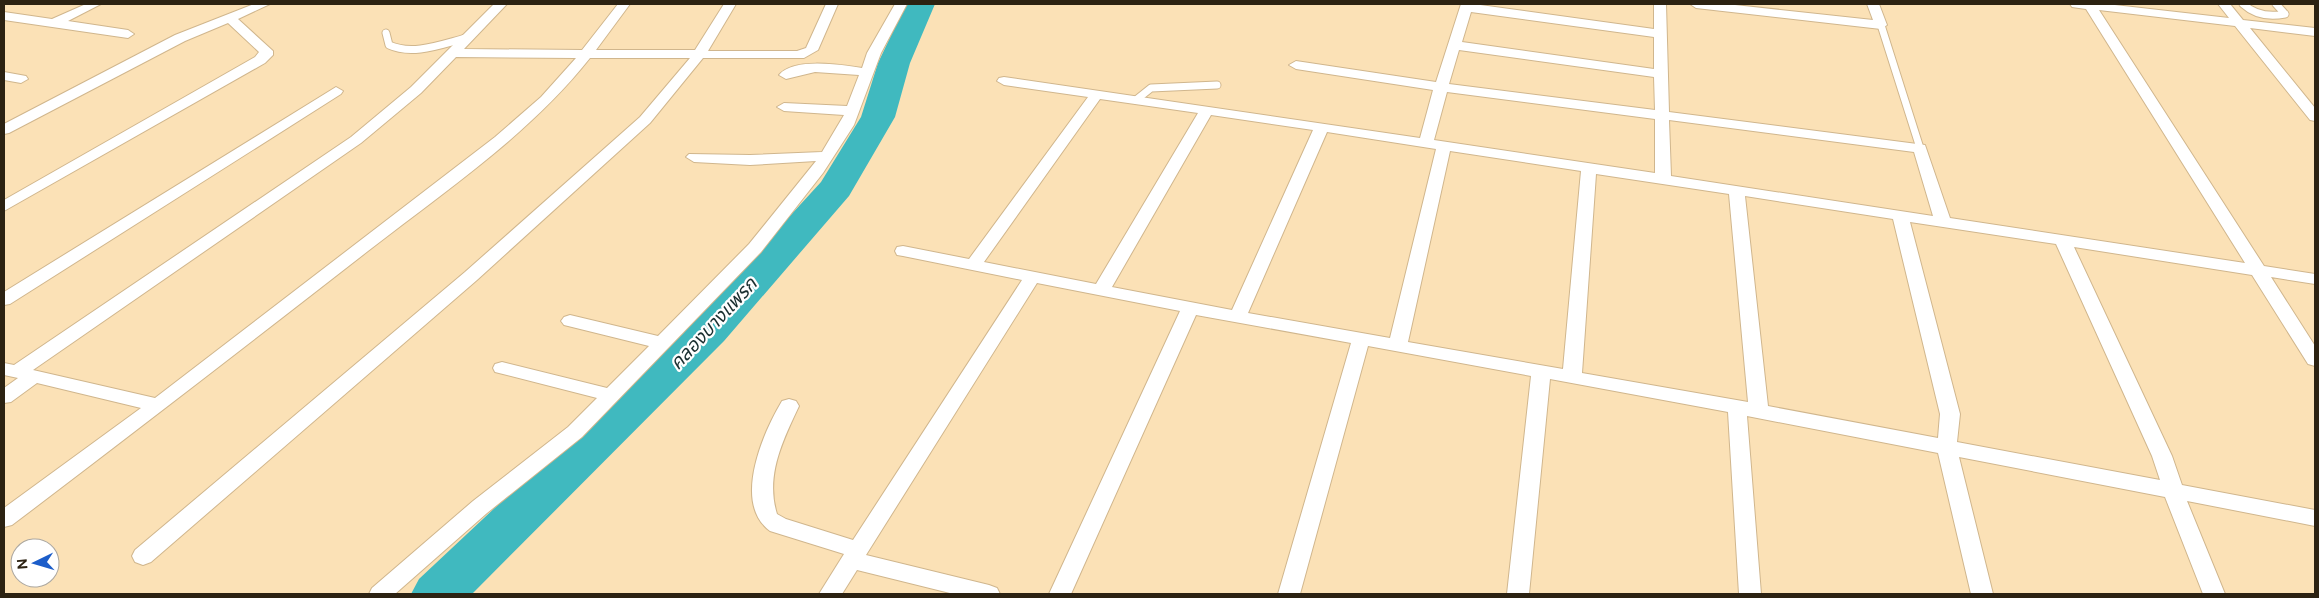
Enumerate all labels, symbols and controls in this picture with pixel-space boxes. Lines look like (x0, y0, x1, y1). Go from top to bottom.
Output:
water label: คลองบางแพรก (665, 272, 762, 374)
north arrow (10, 538, 60, 588)
text: N (14, 558, 31, 570)

